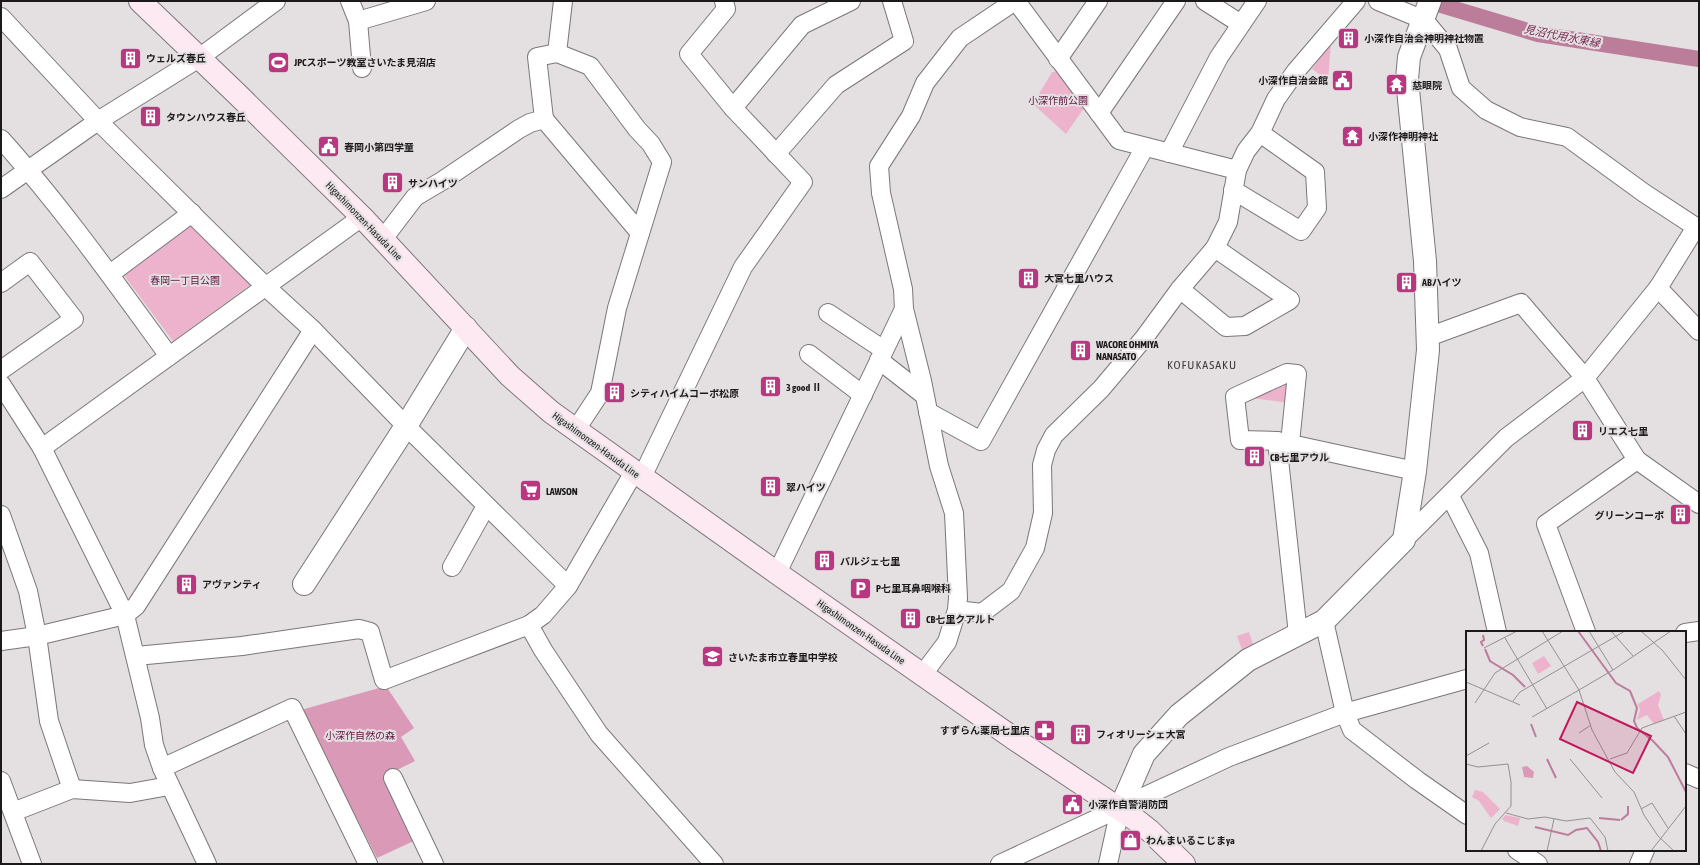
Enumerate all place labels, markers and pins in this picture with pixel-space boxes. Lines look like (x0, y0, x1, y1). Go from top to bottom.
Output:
building icon: 小深作自治会神明神社物置 (1336, 25, 1362, 51)
place label: 小深作自治会神明神社物置 (1364, 33, 1484, 44)
building icon: ウェルズ春丘 (118, 45, 144, 71)
sports icon: JPCスポーツ教室さいたま見沼店 (266, 49, 292, 75)
place label: ウェルズ春丘 (146, 53, 206, 64)
place label: JPCスポーツ教室さいたま見沼店 (293, 57, 436, 68)
public building icon: 小深作自治会館 (1330, 67, 1356, 93)
temple icon: 慈眼院 (1384, 72, 1410, 98)
place label: 小深作自治会館 (1258, 75, 1328, 86)
place label: 慈眼院 (1412, 80, 1442, 91)
building icon: タウンハウス春丘 (138, 104, 164, 130)
place label: タウンハウス春丘 (166, 112, 246, 123)
temple icon: 小深作神明神社 (1339, 123, 1365, 149)
place label: 小深作神明神社 (1368, 131, 1439, 142)
public building icon: 春岡小第四学童 (316, 134, 342, 160)
place label: 春岡小第四学童 (344, 142, 414, 153)
building icon: サンハイツ (379, 170, 405, 196)
place label: サンハイツ (408, 178, 458, 189)
building icon: 大宮七里ハウス (1015, 265, 1041, 291)
building icon: ABハイツ (1393, 269, 1419, 295)
place label: 大宮七里ハウス (1044, 273, 1114, 284)
place label: ABハイツ (1421, 277, 1461, 288)
building icon: WACORE OHMIYA NANASATO (1068, 337, 1094, 363)
place label: WACORE OHMIYA NANASATO (1095, 339, 1159, 362)
building icon: 3 good Ⅱ (757, 374, 783, 400)
building icon: シティハイムコーポ松原 (601, 380, 627, 406)
place label: 3 good Ⅱ (786, 382, 822, 393)
place label: シティハイムコーポ松原 (630, 388, 739, 399)
building icon: リエス七里 (1570, 418, 1596, 444)
place label: リエス七里 (1598, 426, 1648, 437)
building icon: CB七里アウル (1242, 444, 1268, 470)
place label: CB七里アウル (1270, 452, 1329, 463)
building icon: 翠ハイツ (757, 474, 783, 500)
supermarket icon: LAWSON (517, 478, 543, 504)
place label: 翠ハイツ (786, 482, 826, 493)
place label: LAWSON (546, 486, 578, 497)
building icon: グリーンコーポ (1667, 502, 1693, 528)
place label: グリーンコーポ (1595, 510, 1664, 521)
building icon: パルジェ七里 (812, 548, 838, 574)
place label: パルジェ七里 (840, 556, 900, 567)
building icon: アヴァンティ (173, 571, 199, 597)
parking icon: P七里耳鼻咽喉科 (848, 575, 874, 601)
place label: アヴァンティ (202, 579, 261, 590)
place label: P七里耳鼻咽喉科 (876, 583, 951, 594)
building icon: CB七里クアルト (897, 606, 923, 632)
place label: CB七里クアルト (926, 614, 995, 625)
school or university icon: さいたま市立春里中学校 (700, 644, 726, 670)
place label: さいたま市立春里中学校 (728, 652, 838, 663)
pharmacy icon: すずらん薬局七里店 (1032, 717, 1058, 743)
building icon: フィオリーシェ大宮 (1067, 721, 1093, 747)
place label: すずらん薬局七里店 (940, 725, 1030, 736)
place label: フィオリーシェ大宮 (1096, 729, 1186, 740)
public building icon: 小深作自警消防団 (1060, 791, 1086, 817)
place label: 小深作自警消防団 (1088, 799, 1168, 810)
shop icon: わんまいるこじまya (1117, 827, 1143, 853)
place label: わんまいるこじまya (1146, 835, 1235, 846)

